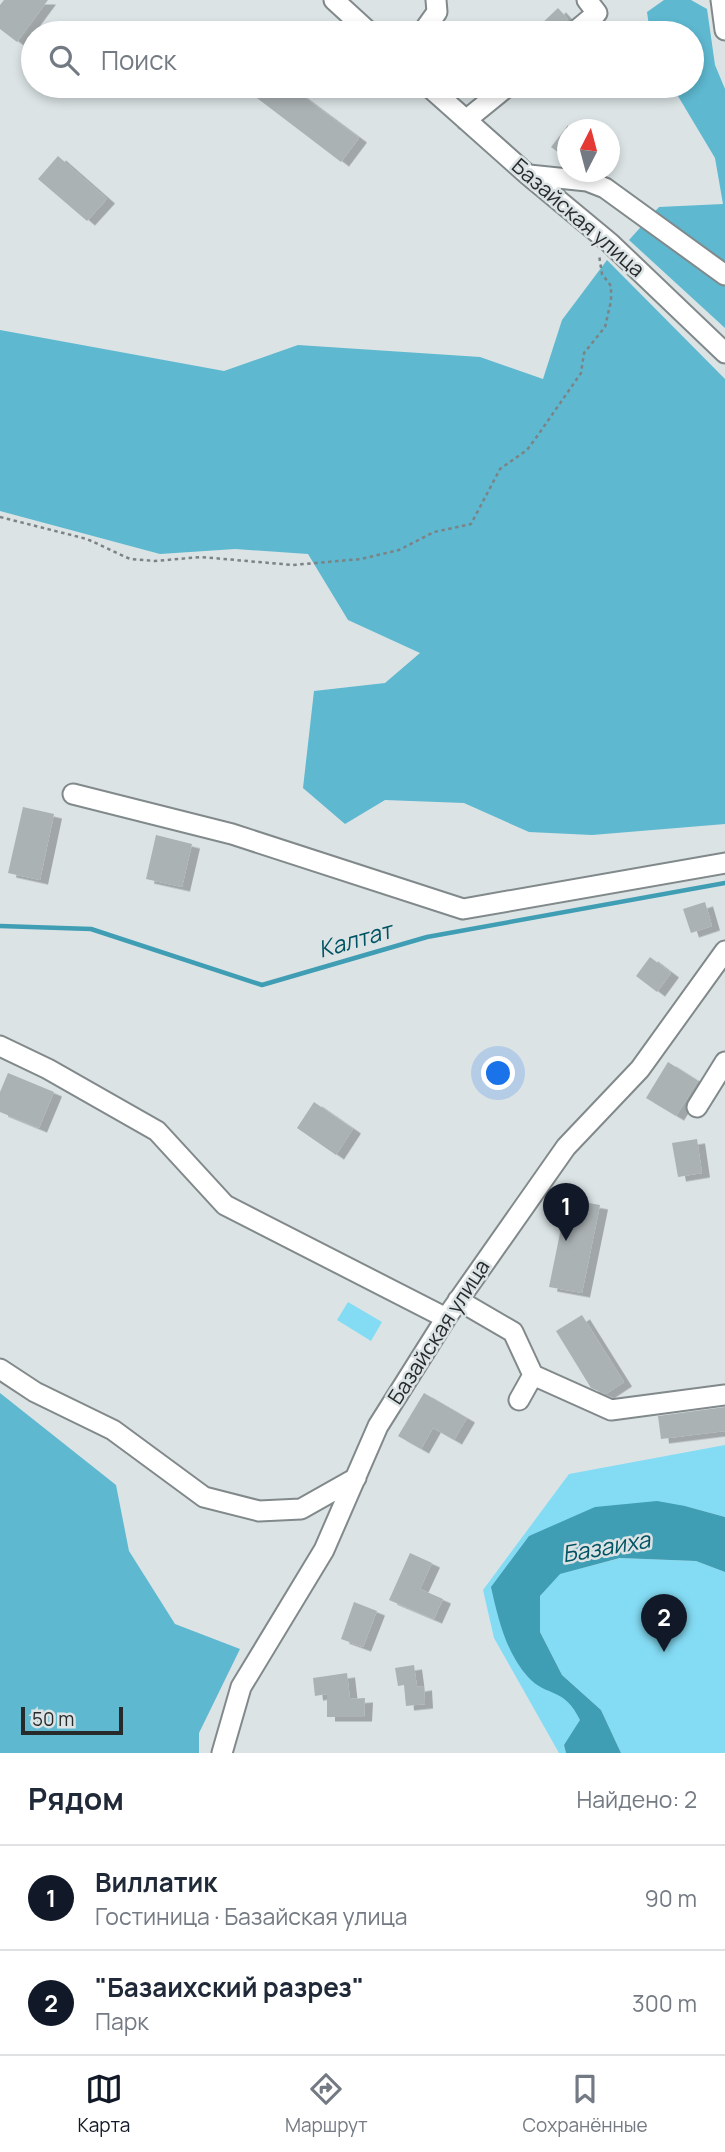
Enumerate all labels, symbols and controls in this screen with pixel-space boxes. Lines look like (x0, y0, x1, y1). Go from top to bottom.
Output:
search box (21, 21, 704, 98)
icon: search (45, 41, 83, 79)
text: Поиск (101, 42, 176, 78)
north arrow (557, 119, 620, 182)
street label: Базайская улица (506, 152, 651, 283)
water label: Калтат (314, 912, 399, 965)
your location (481, 1056, 515, 1090)
pin: 1 (543, 1183, 589, 1241)
street label: Базайская улица (381, 1254, 495, 1409)
water label: Базаиха (559, 1522, 653, 1569)
pin: 2 (641, 1594, 687, 1652)
scale bar (21, 1704, 122, 1736)
text: 50 m (32, 1706, 74, 1732)
text: Рядом (28, 1778, 124, 1819)
text: Найдено: 2 (576, 1783, 697, 1815)
text: Виллатик (95, 1864, 217, 1900)
text: 1 (46, 1882, 56, 1914)
text: 90 m (645, 1882, 697, 1914)
text: Гостиница · Базайская улица (95, 1900, 408, 1932)
text: "Базаихский разрез" (95, 1969, 364, 2005)
text: 2 (44, 1987, 58, 2019)
text: 300 m (632, 1987, 697, 2019)
text: Парк (95, 2005, 149, 2037)
tab: Карта (77, 2070, 130, 2138)
tab: Маршрут (285, 2070, 368, 2138)
tab: Сохранённые (523, 2070, 648, 2138)

